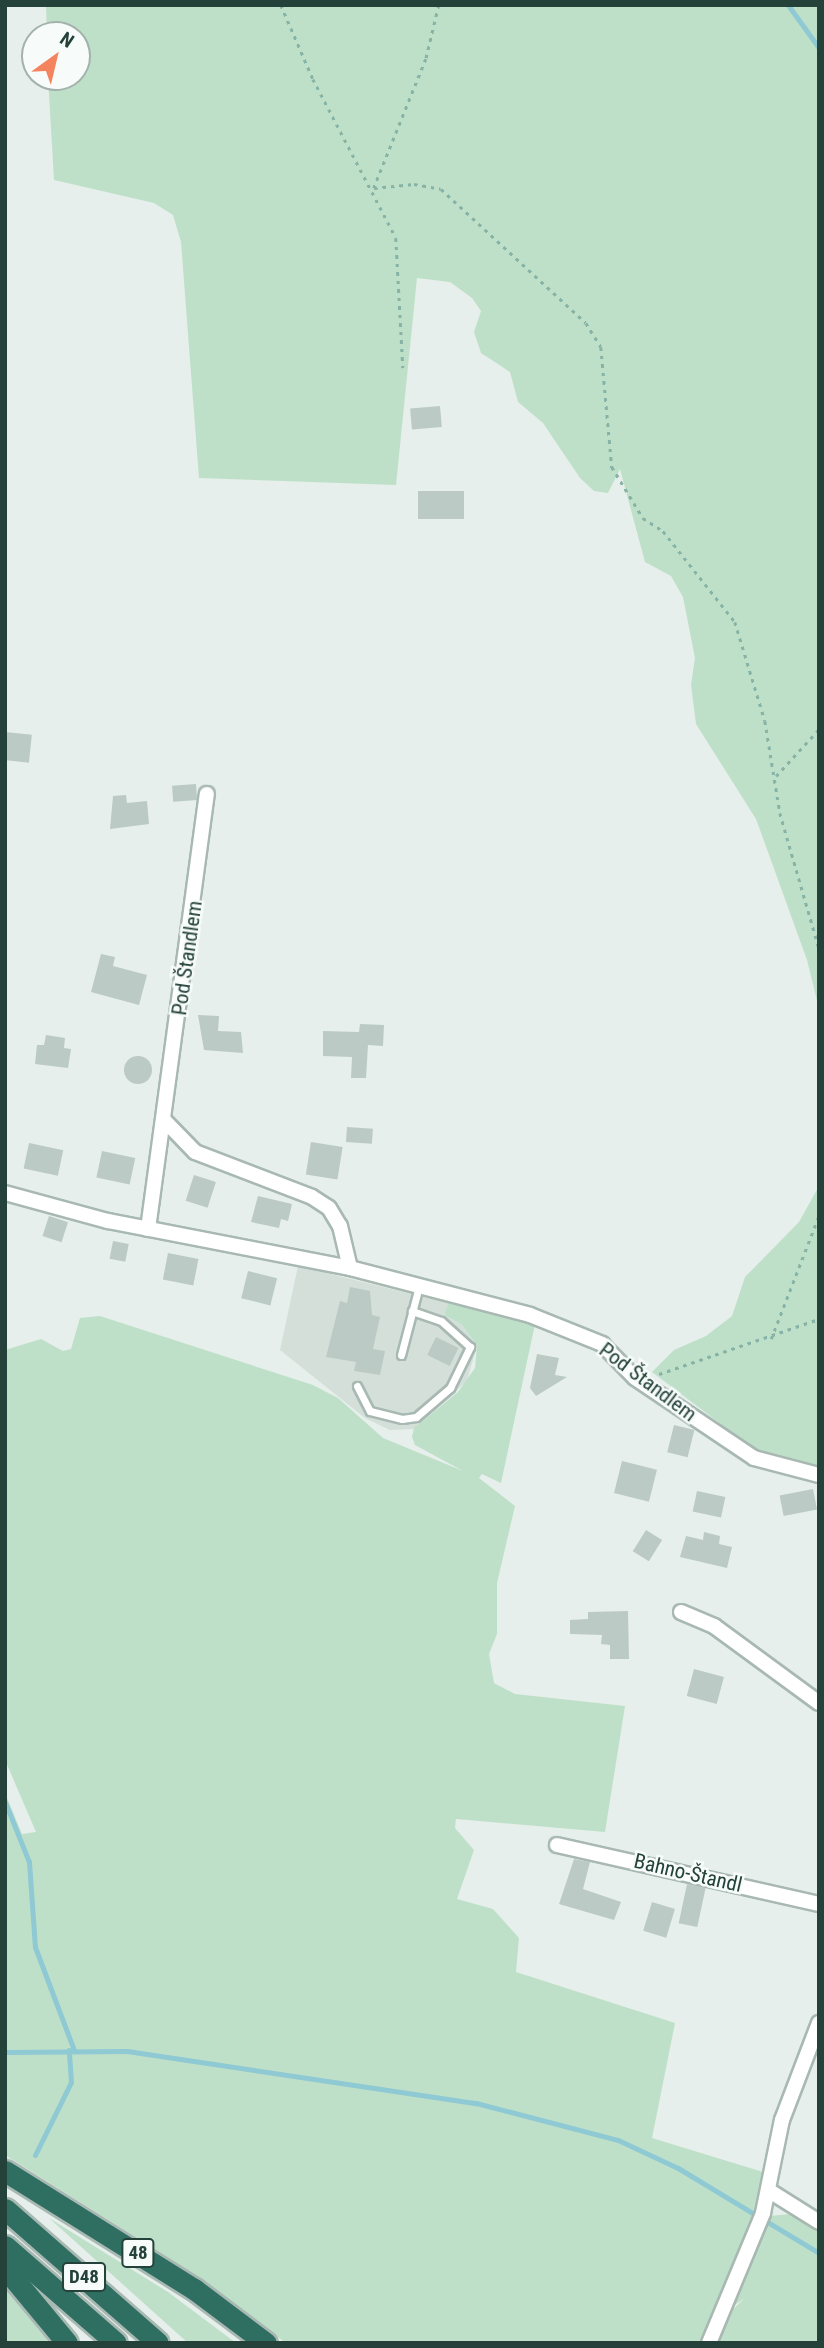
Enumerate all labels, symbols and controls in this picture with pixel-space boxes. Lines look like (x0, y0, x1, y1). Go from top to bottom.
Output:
north arrow (21, 21, 91, 91)
text: N (56, 27, 78, 53)
street label: Pod Štandlem (166, 899, 208, 1017)
street label: Pod Štandlem (594, 1337, 702, 1427)
street label: Bahno-Štandl (631, 1848, 745, 1898)
road number: 48 (120, 2238, 156, 2268)
road number: D48 (61, 2262, 107, 2292)

